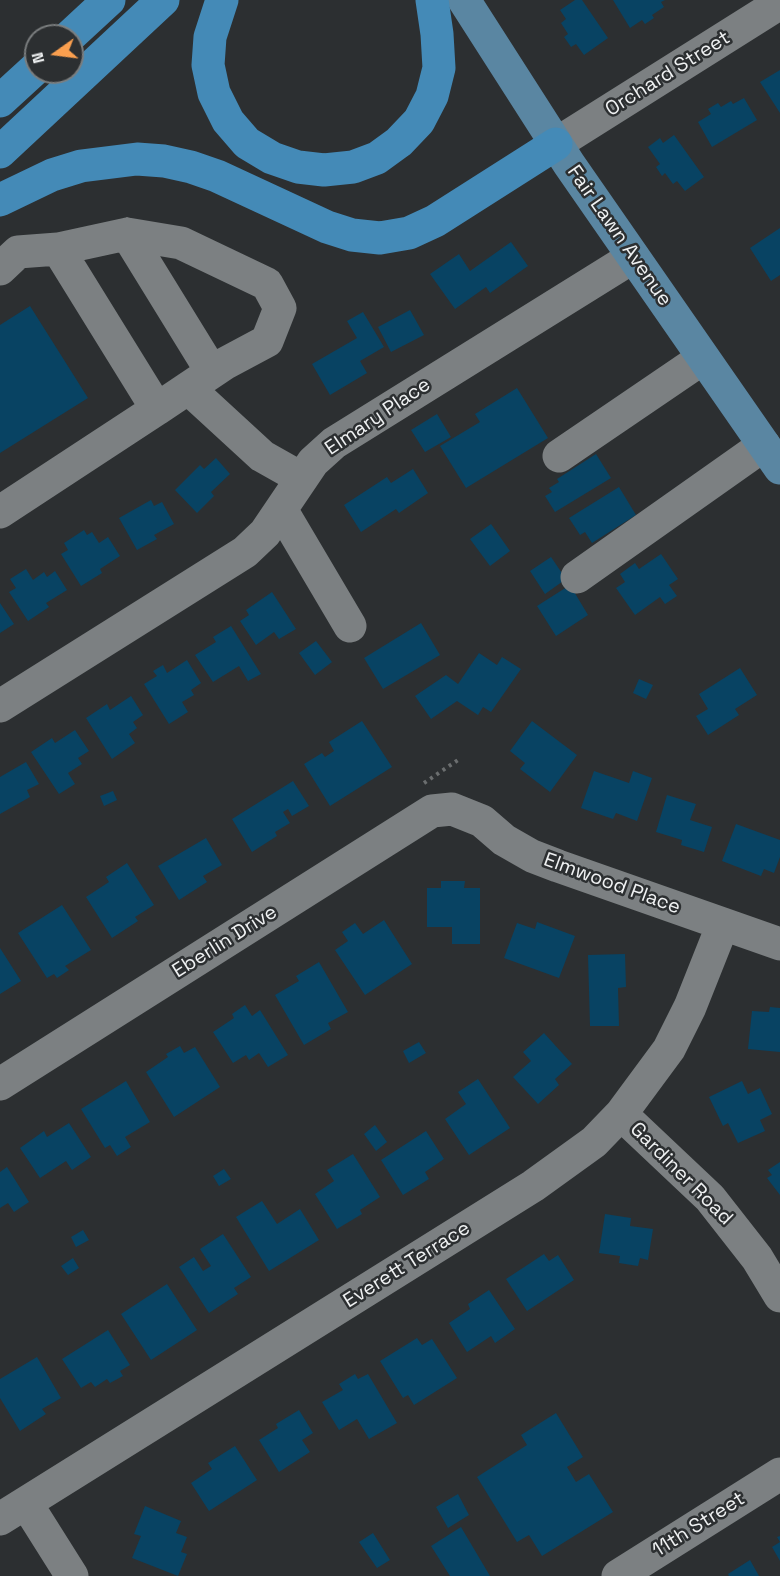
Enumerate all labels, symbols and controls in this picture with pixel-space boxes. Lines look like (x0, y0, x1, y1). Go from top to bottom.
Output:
north arrow (24, 24, 84, 84)
street label: Orchard Street (601, 26, 735, 122)
text: N (27, 50, 49, 66)
street label: Fair Lawn Avenue (562, 161, 676, 311)
street label: Elmary Place (321, 373, 435, 461)
street label: Elmwood Place (540, 848, 684, 920)
street label: Eberlin Drive (168, 900, 282, 984)
street label: Gardiner Road (625, 1118, 737, 1230)
street label: Everett Terrace (339, 1217, 475, 1313)
street label: 11th Street (648, 1487, 750, 1563)

